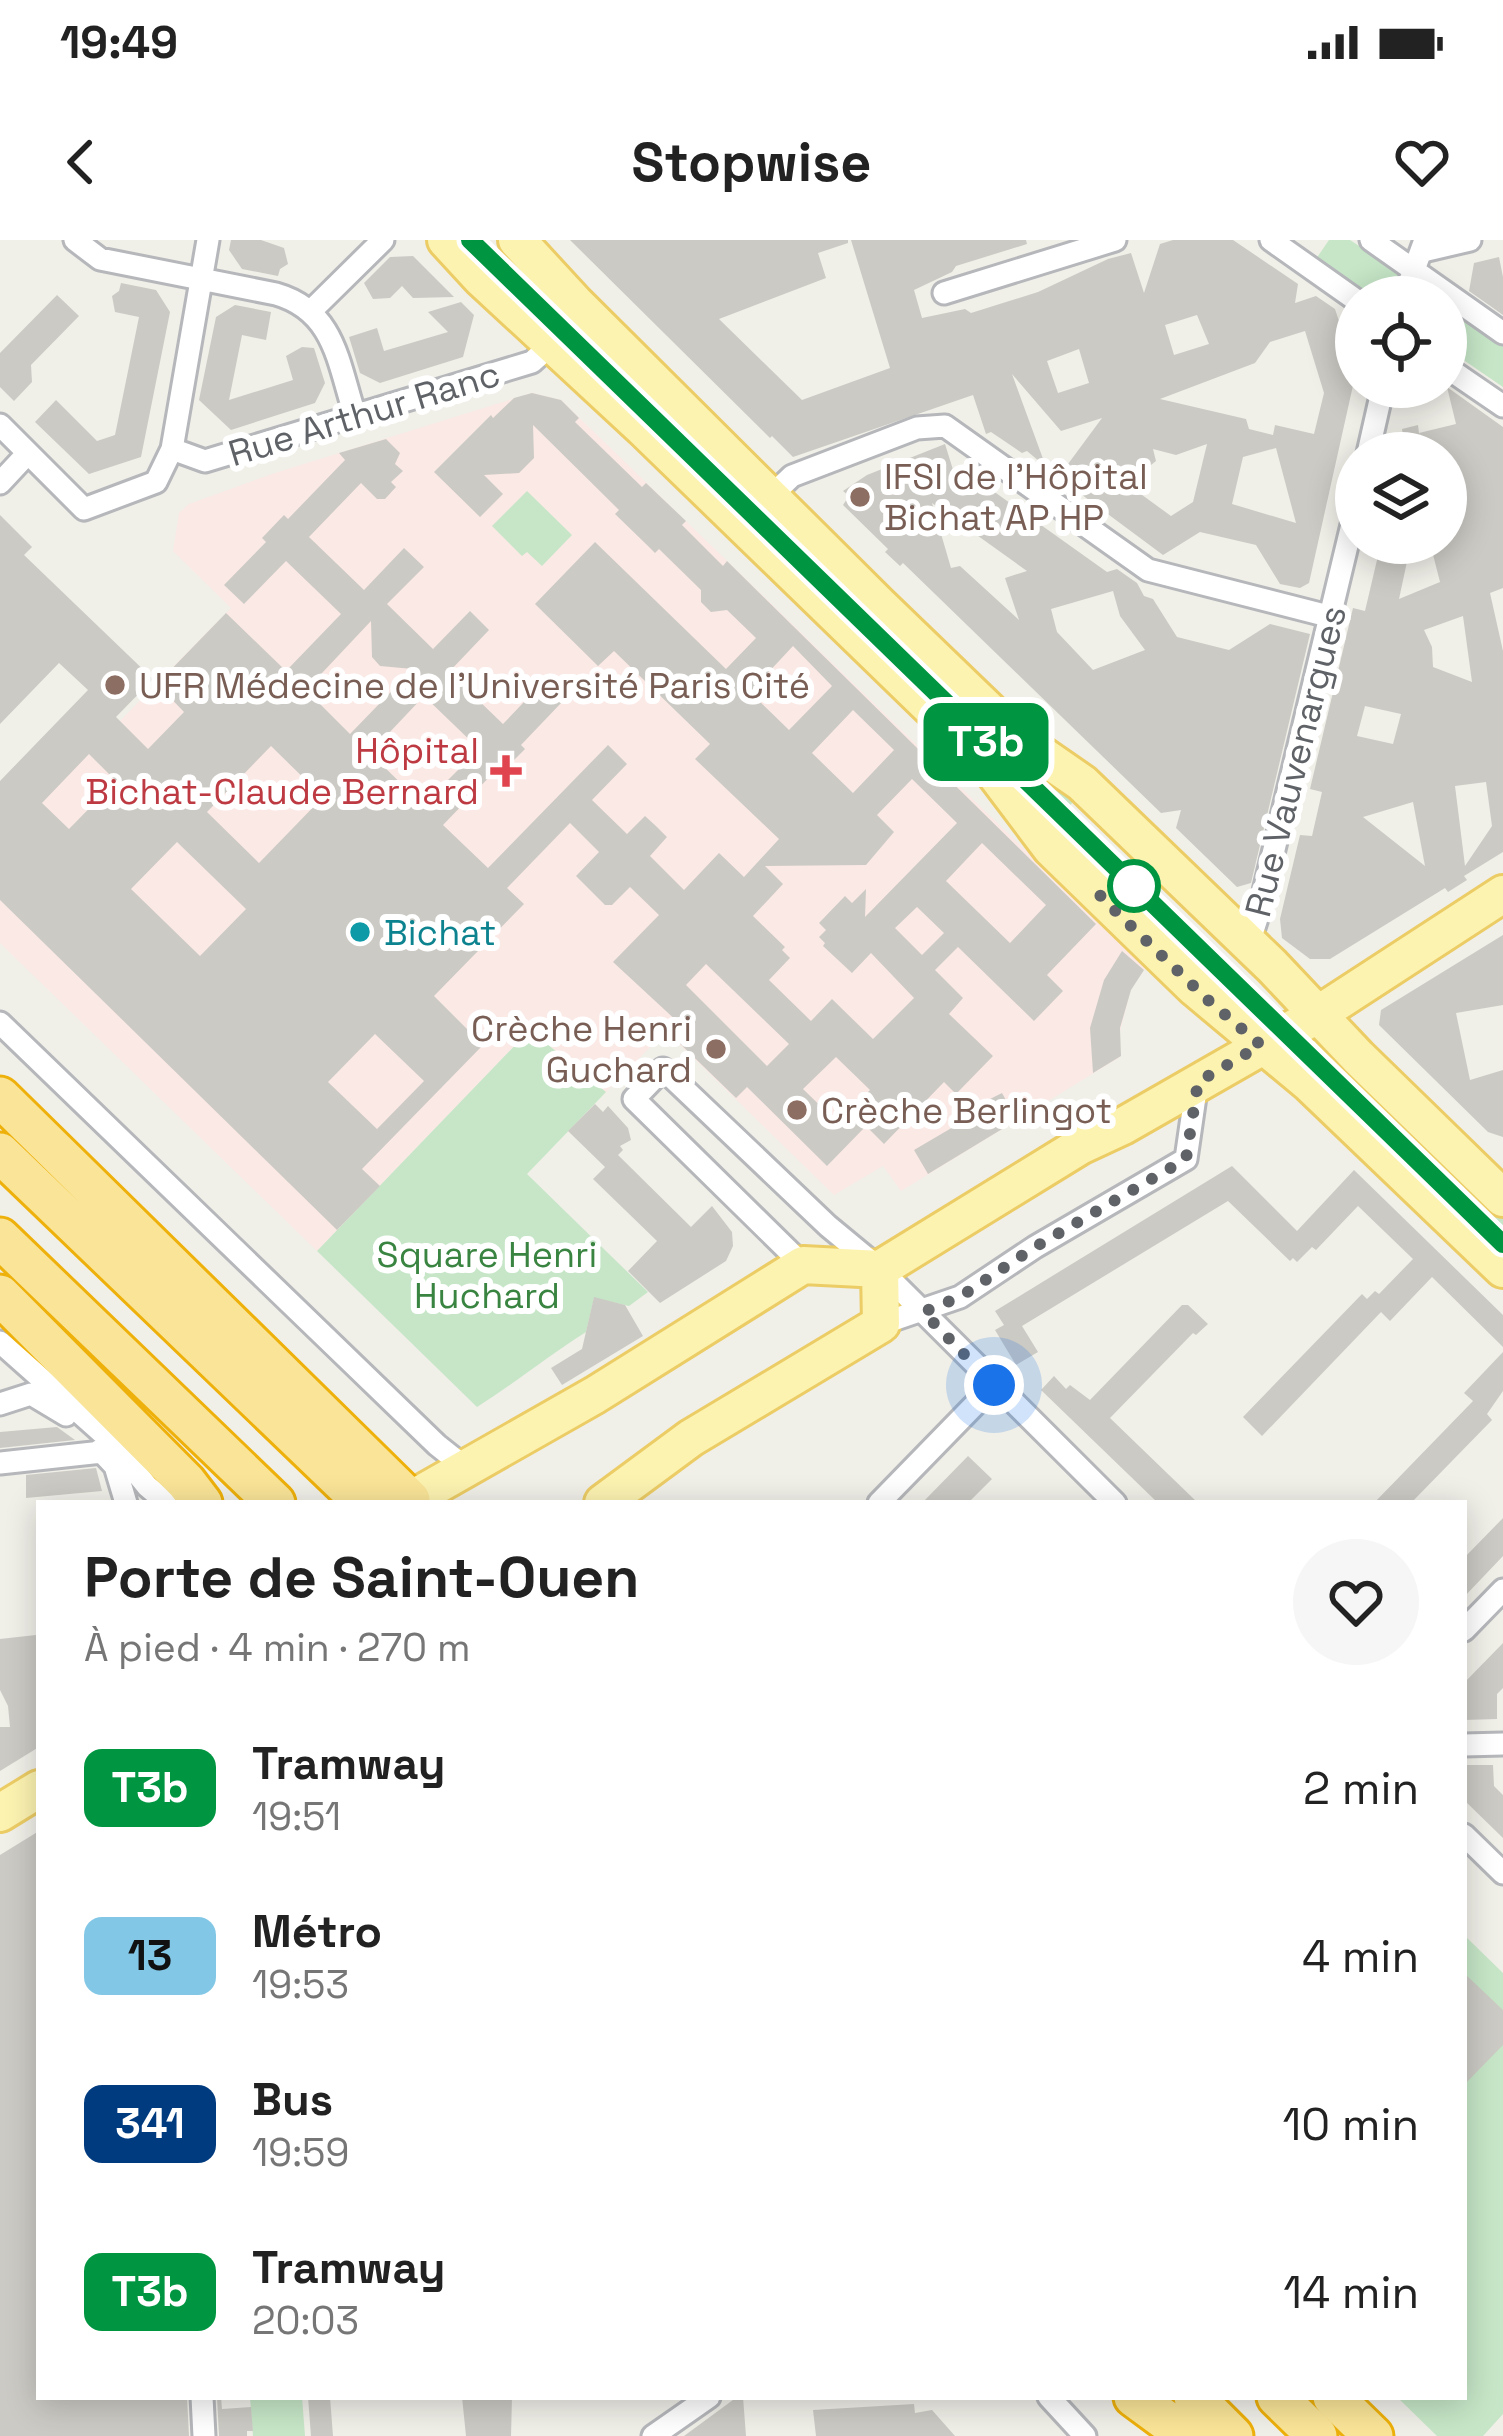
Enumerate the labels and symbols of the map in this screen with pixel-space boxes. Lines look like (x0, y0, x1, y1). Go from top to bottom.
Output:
street label: Rue Arthur Ranc (223, 351, 506, 477)
place label: IFSI de l'Hôpital Bichat AP HP (884, 454, 1148, 541)
marker: IFSI de l'Hôpital Bichat AP HP (847, 484, 873, 510)
street label: Rue Vauvenargues (1235, 601, 1357, 922)
place label: UFR Médecine de l'Université Paris Cité (139, 663, 810, 709)
marker: UFR Médecine de l'Université Paris Cité (102, 672, 128, 698)
line badge: T3b (917, 703, 1055, 781)
place label: Hôpital Bichat-Claude Bernard (85, 728, 479, 815)
marker: Hôpital Bichat-Claude Bernard (490, 755, 522, 787)
unlabelled marker (1109, 861, 1159, 911)
place label: Bichat (384, 910, 496, 956)
marker: Bichat (347, 919, 373, 945)
place label: Crèche Henri Guchard (471, 1006, 692, 1093)
marker: Crèche Henri Guchard (703, 1036, 729, 1062)
place label: Crèche Berlingot (821, 1088, 1112, 1134)
marker: Crèche Berlingot (784, 1097, 810, 1123)
park label: Square Henri Huchard (377, 1232, 597, 1319)
your location (964, 1355, 1024, 1415)

